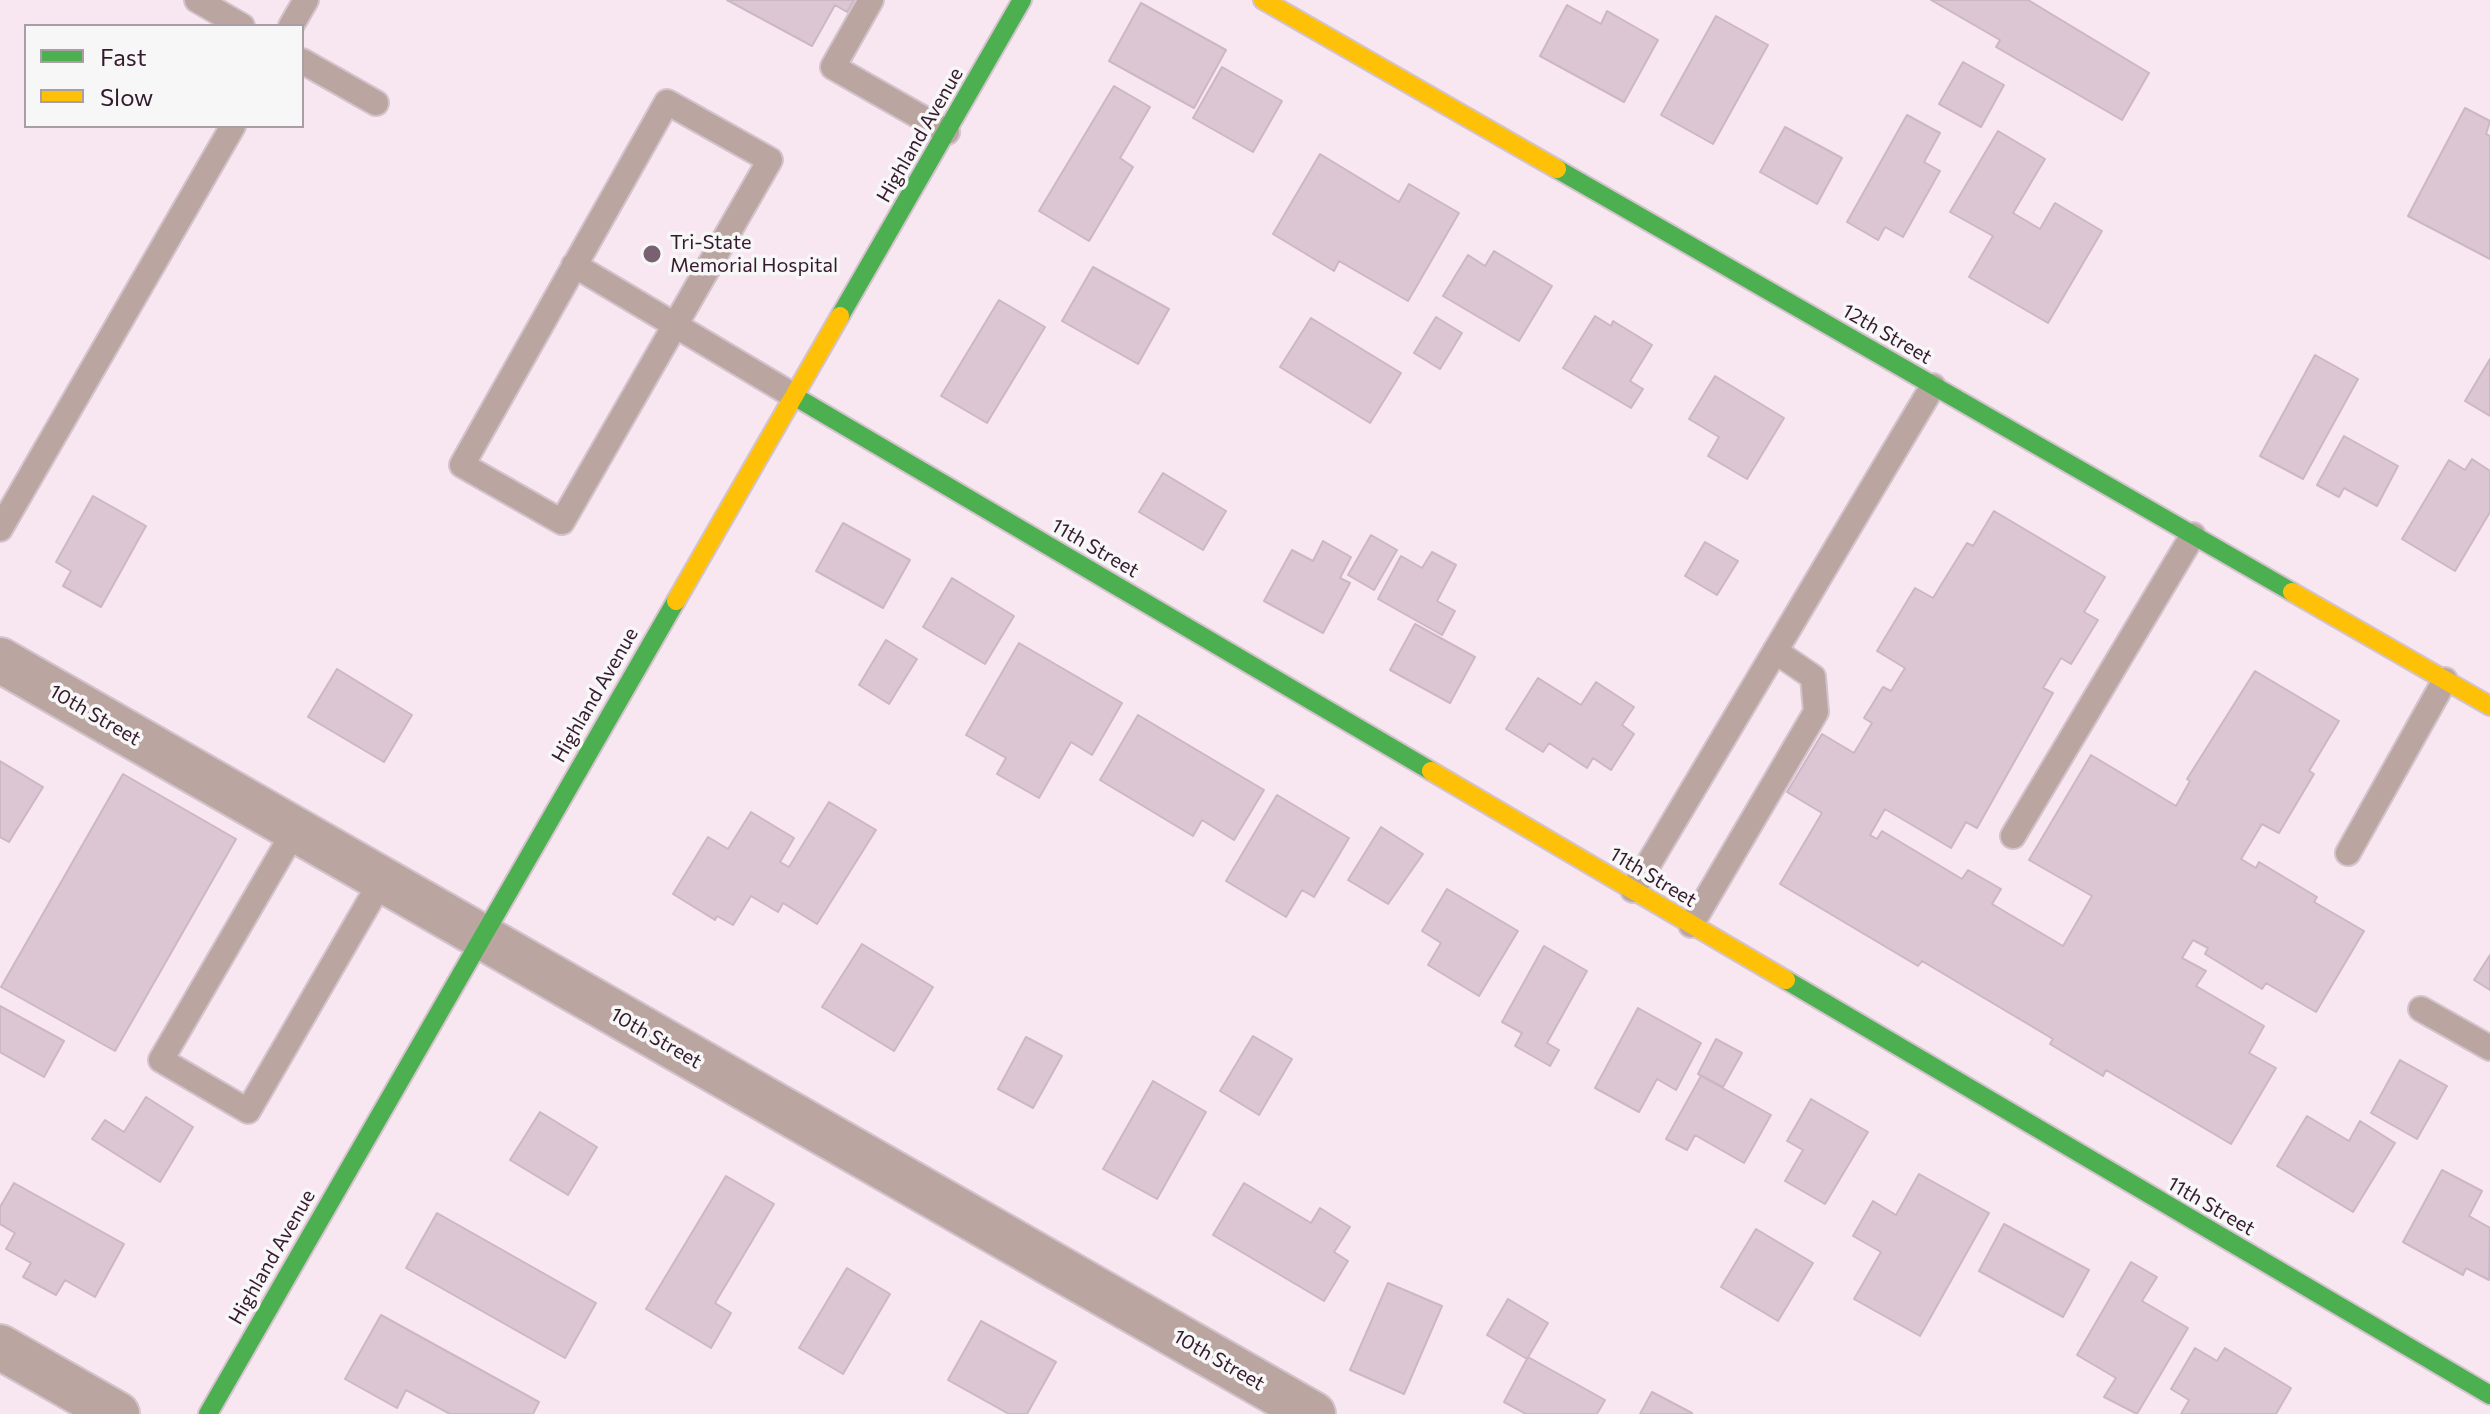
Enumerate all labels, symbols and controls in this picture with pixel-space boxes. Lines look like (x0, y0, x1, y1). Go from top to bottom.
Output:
legend (24, 24, 304, 128)
text: Fast (100, 42, 147, 71)
street label: Highland Avenue (872, 63, 968, 207)
text: Slow (100, 82, 153, 111)
place label: Tri-State Memorial Hospital (670, 230, 838, 277)
marker: Tri-State Memorial Hospital (641, 243, 663, 265)
street label: 12th Street (1838, 299, 1936, 369)
street label: 11th Street (1047, 513, 1143, 583)
street label: Highland Avenue (547, 623, 643, 767)
street label: 10th Street (45, 679, 145, 751)
street label: 11th Street (1605, 842, 1701, 912)
street label: 10th Street (606, 1002, 706, 1074)
street label: 11th Street (2163, 1171, 2259, 1241)
street label: Highland Avenue (224, 1185, 320, 1329)
street label: 10th Street (1169, 1324, 1269, 1396)

